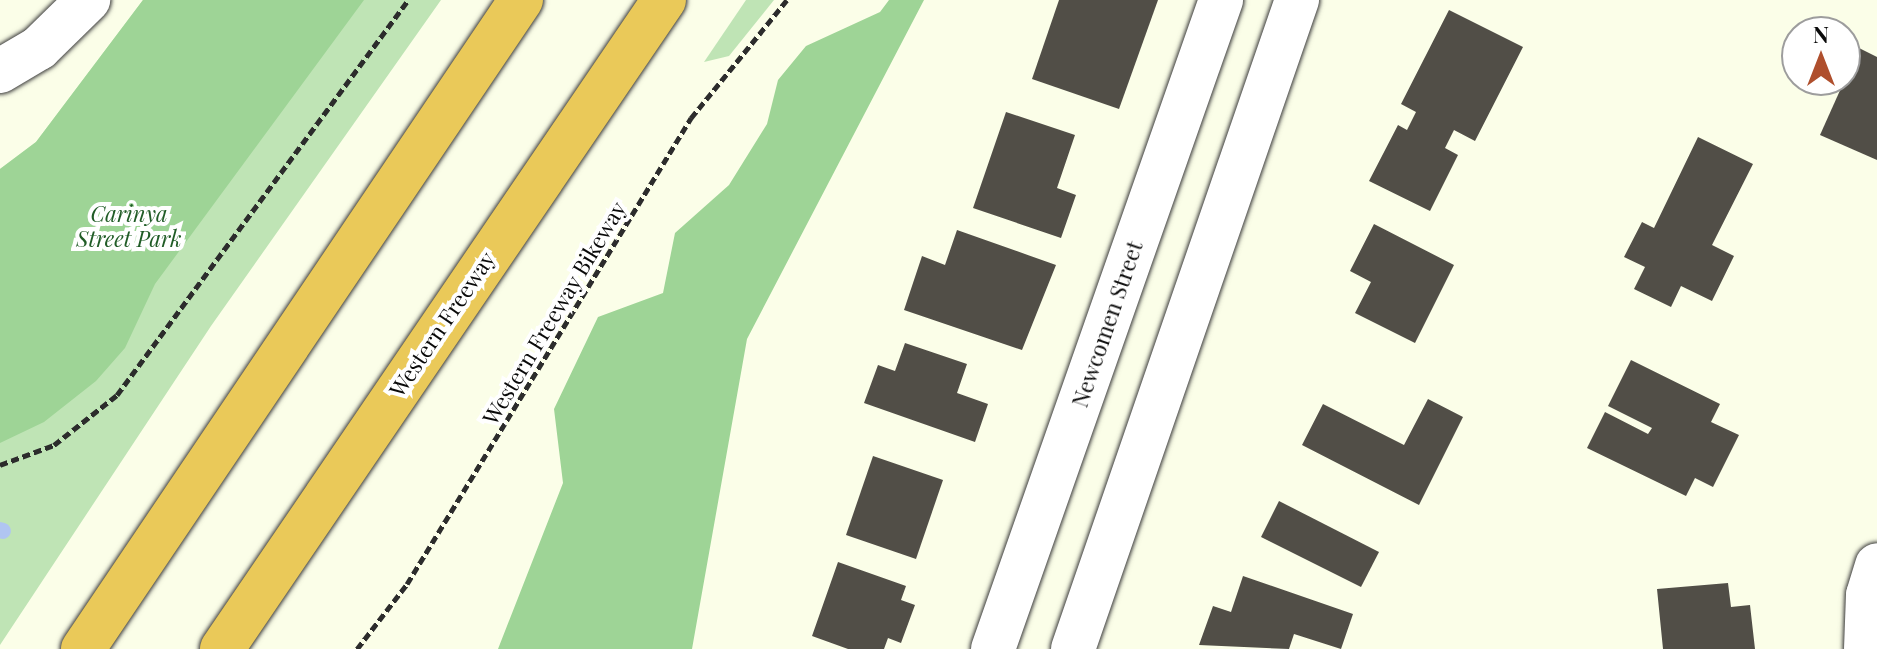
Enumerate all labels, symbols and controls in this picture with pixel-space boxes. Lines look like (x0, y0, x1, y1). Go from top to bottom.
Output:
north arrow (1781, 16, 1861, 96)
text: N (1813, 19, 1829, 49)
street label: Western Freeway Bikeway (477, 196, 631, 430)
park label: Carinya Street Park (76, 200, 182, 252)
street label: Newcomen Street (1066, 237, 1148, 411)
street label: Western Freeway (384, 246, 500, 402)

